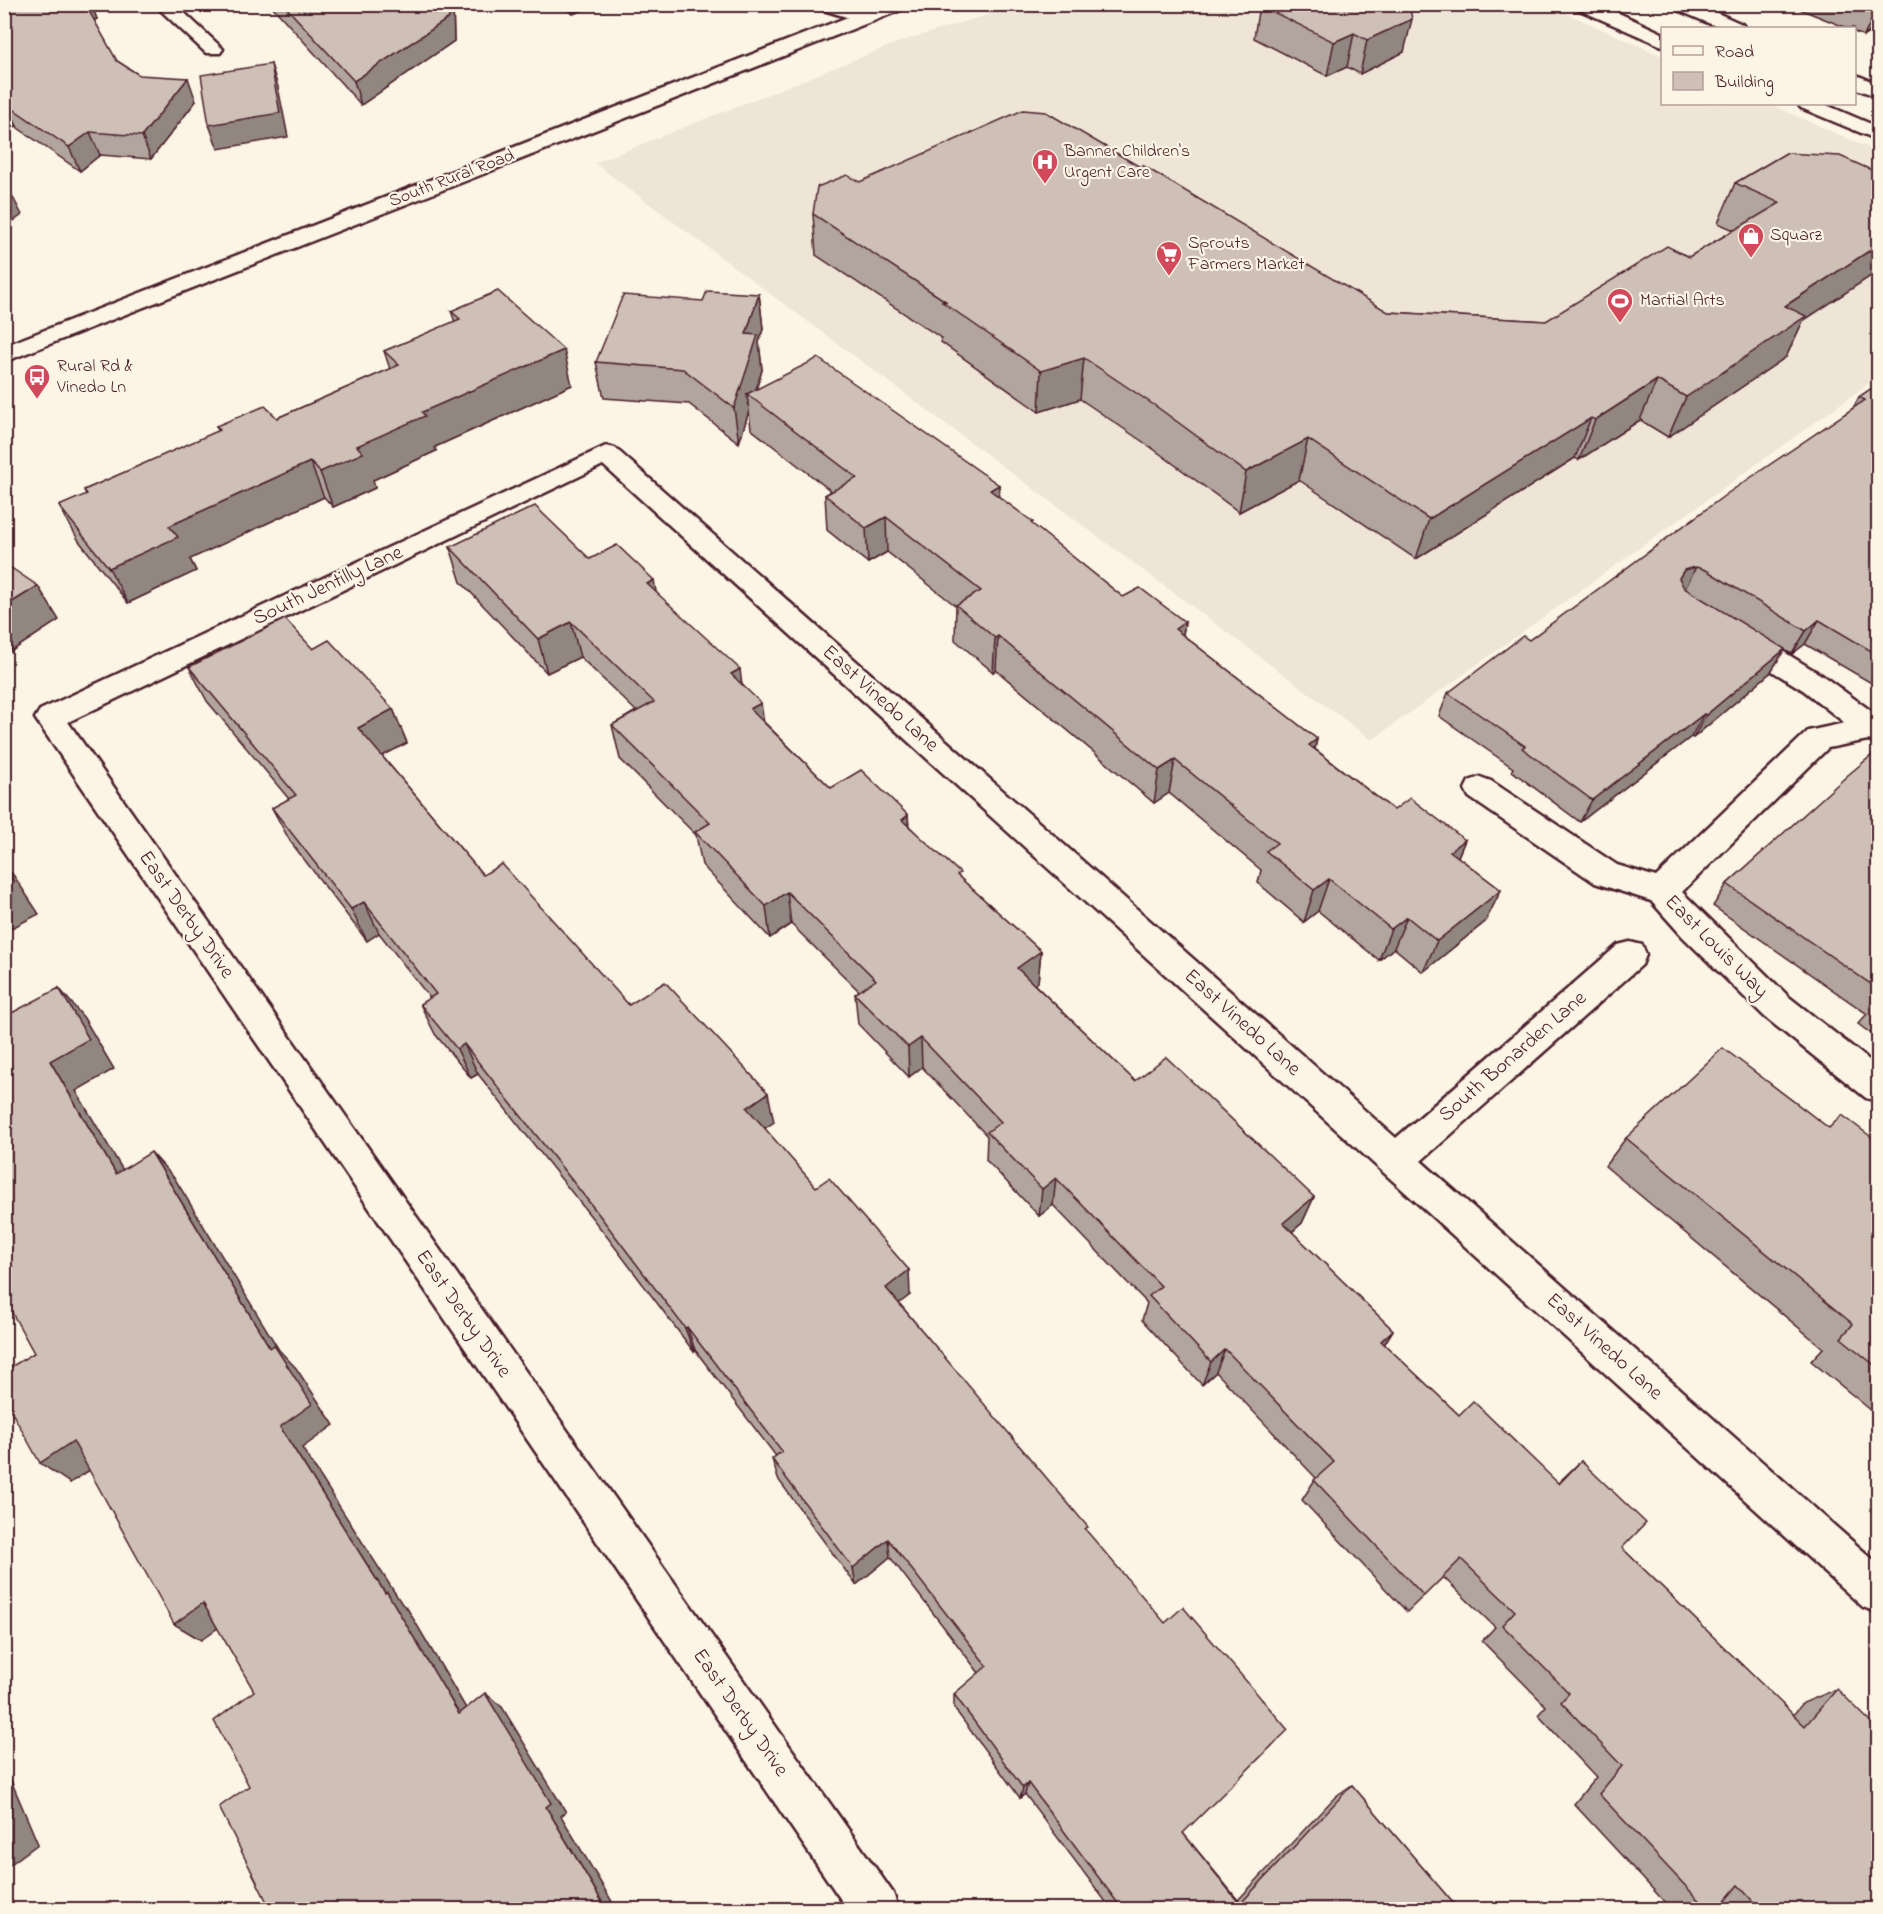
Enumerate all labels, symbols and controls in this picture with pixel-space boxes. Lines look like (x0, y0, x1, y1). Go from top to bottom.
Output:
legend (1661, 27, 1856, 105)
text: Road (1715, 40, 1754, 66)
text: Building (1714, 70, 1774, 97)
place label: Banner Children's Urgent Care (1063, 139, 1190, 187)
street label: South Rural Road (386, 143, 518, 215)
hospital icon: Banner Children's Urgent Care (1030, 147, 1060, 185)
shop icon: Squarz (1736, 221, 1766, 259)
place label: Squarz (1770, 223, 1823, 249)
place label: Sprouts Farmers Market (1187, 231, 1304, 278)
supermarket icon: Sprouts Farmers Market (1154, 239, 1184, 277)
sports icon: Martial Arts (1605, 286, 1635, 324)
place label: Martial Arts (1640, 288, 1725, 314)
place label: Rural Rd & Vinedo Ln (56, 354, 133, 401)
bus stop icon: Rural Rd & Vinedo Ln (22, 362, 52, 400)
street label: South Jentilly Lane (248, 538, 409, 636)
street label: East Vinedo Lane (815, 638, 946, 760)
street label: East Derby Drive (129, 845, 242, 987)
street label: East Louis Way (1656, 888, 1775, 1007)
street label: East Vinedo Lane (1177, 962, 1308, 1084)
street label: South Bonarden Lane (1432, 984, 1594, 1130)
street label: East Derby Drive (406, 1244, 519, 1386)
street label: East Vinedo Lane (1539, 1286, 1670, 1408)
street label: East Derby Drive (683, 1643, 796, 1785)

